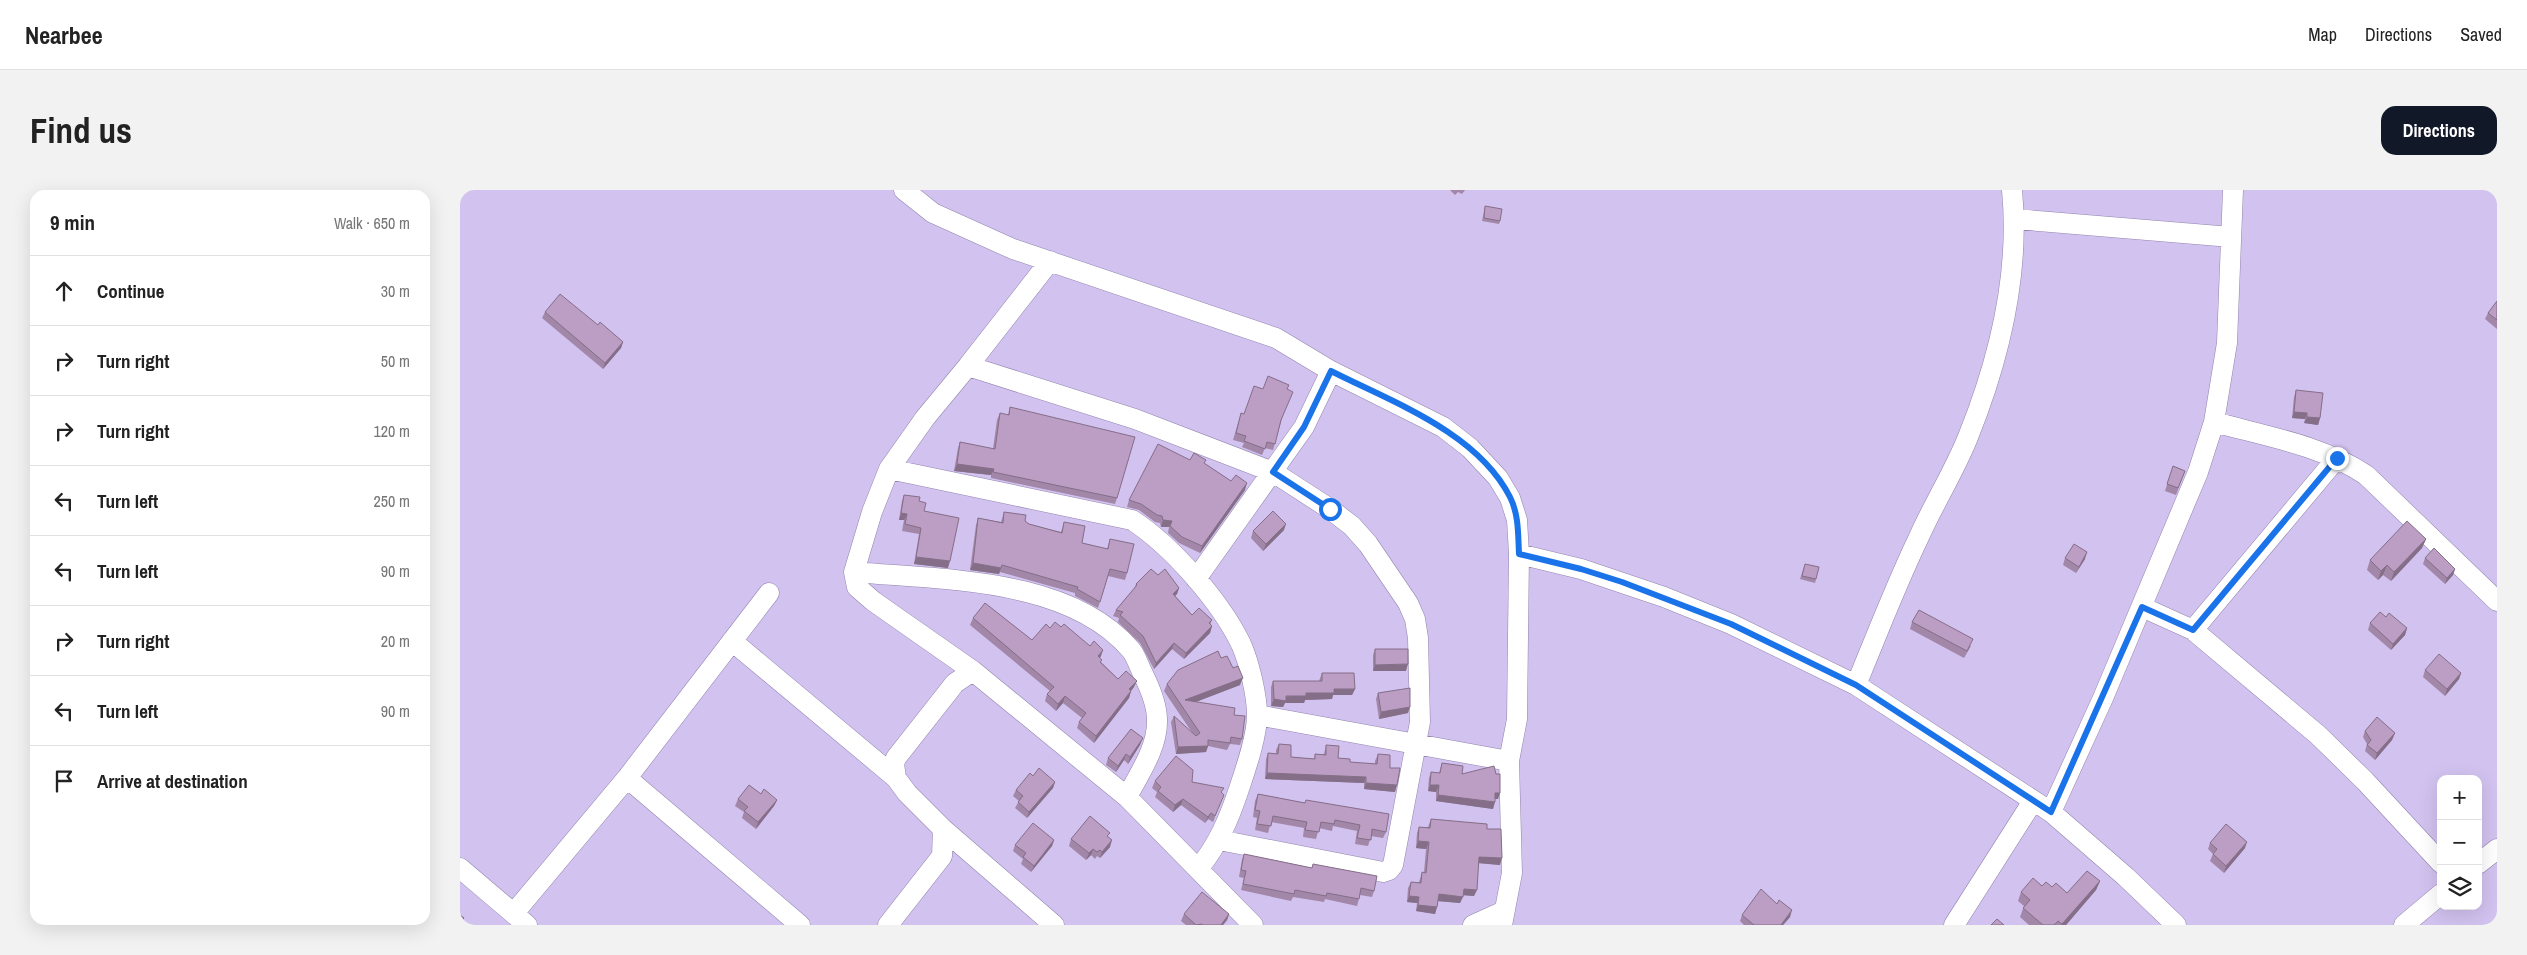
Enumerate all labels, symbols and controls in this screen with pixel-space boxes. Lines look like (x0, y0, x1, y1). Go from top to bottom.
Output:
text: Nearbee (25, 19, 103, 51)
text: Map (2308, 22, 2337, 47)
text: Directions (2365, 22, 2432, 47)
text: Saved (2460, 22, 2502, 47)
button: Directions (2381, 106, 2497, 155)
text: Find us (30, 107, 132, 154)
text: 9 min (50, 208, 95, 237)
text: Walk · 650 m (334, 212, 410, 234)
icon: ahead (50, 277, 78, 305)
text: Continue (97, 278, 165, 304)
text: 30 m (381, 280, 410, 302)
icon: right (50, 347, 78, 375)
text: Turn right (97, 348, 169, 374)
text: 50 m (381, 350, 410, 372)
icon: right (50, 417, 78, 445)
text: Turn right (97, 418, 169, 444)
text: 120 m (374, 420, 410, 442)
route end (2326, 447, 2349, 470)
icon: left (50, 487, 78, 515)
text: Turn left (97, 488, 158, 514)
text: 250 m (374, 490, 410, 512)
route start (1319, 498, 1342, 521)
icon: left (50, 557, 78, 585)
text: Turn left (97, 558, 158, 584)
text: 90 m (381, 560, 410, 582)
icon: right (50, 627, 78, 655)
text: Turn right (97, 628, 169, 654)
text: 20 m (381, 630, 410, 652)
icon: left (50, 697, 78, 725)
text: Turn left (97, 698, 158, 724)
text: 90 m (381, 700, 410, 722)
icon: arrive (50, 767, 78, 795)
text: Arrive at destination (97, 768, 248, 794)
map controls (2437, 775, 2482, 910)
button: + (2437, 775, 2482, 820)
button: − (2437, 820, 2482, 865)
button: layers (2437, 865, 2482, 910)

